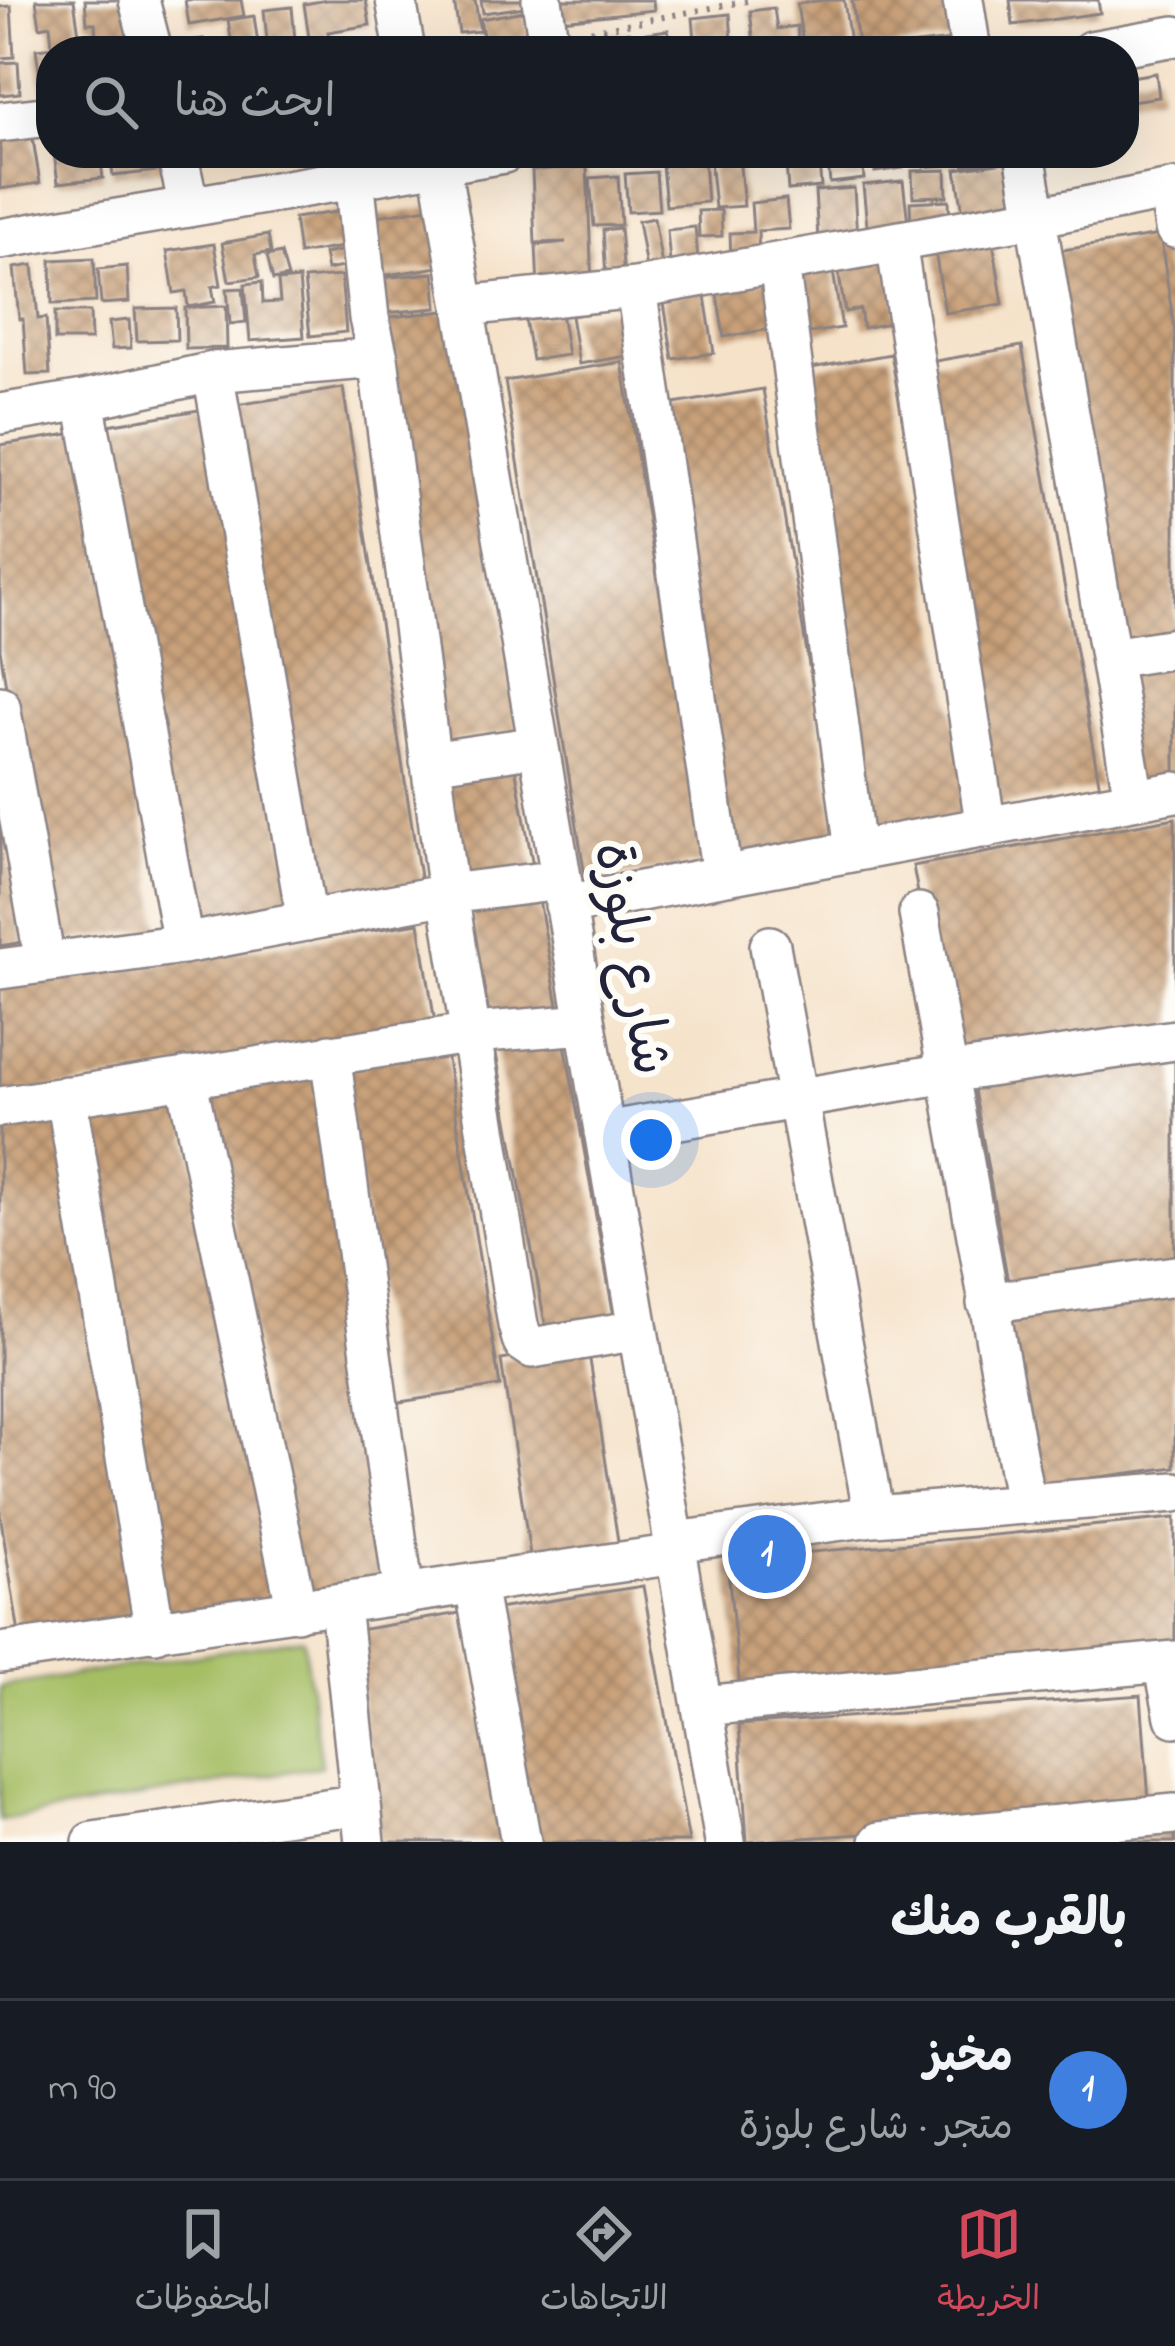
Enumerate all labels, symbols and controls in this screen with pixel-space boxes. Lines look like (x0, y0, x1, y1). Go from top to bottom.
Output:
search box (36, 36, 1139, 168)
icon: search (78, 69, 144, 135)
text: ابحث هنا (174, 71, 336, 137)
street label: شارع بلوزة (570, 836, 688, 1082)
your location (621, 1110, 681, 1170)
pin: 1 (728, 1509, 806, 1599)
text: بالقرب منك (891, 1884, 1127, 1959)
text: مخبز (924, 2026, 1013, 2092)
text: 90 m (48, 2061, 117, 2118)
text: 1 (1082, 2061, 1094, 2118)
text: متجر · شارع بلوزة (739, 2100, 1013, 2157)
tab: المحفوظات (135, 2201, 271, 2327)
tab: الاتجاهات (540, 2201, 668, 2327)
tab: الخريطة (937, 2201, 1040, 2327)

